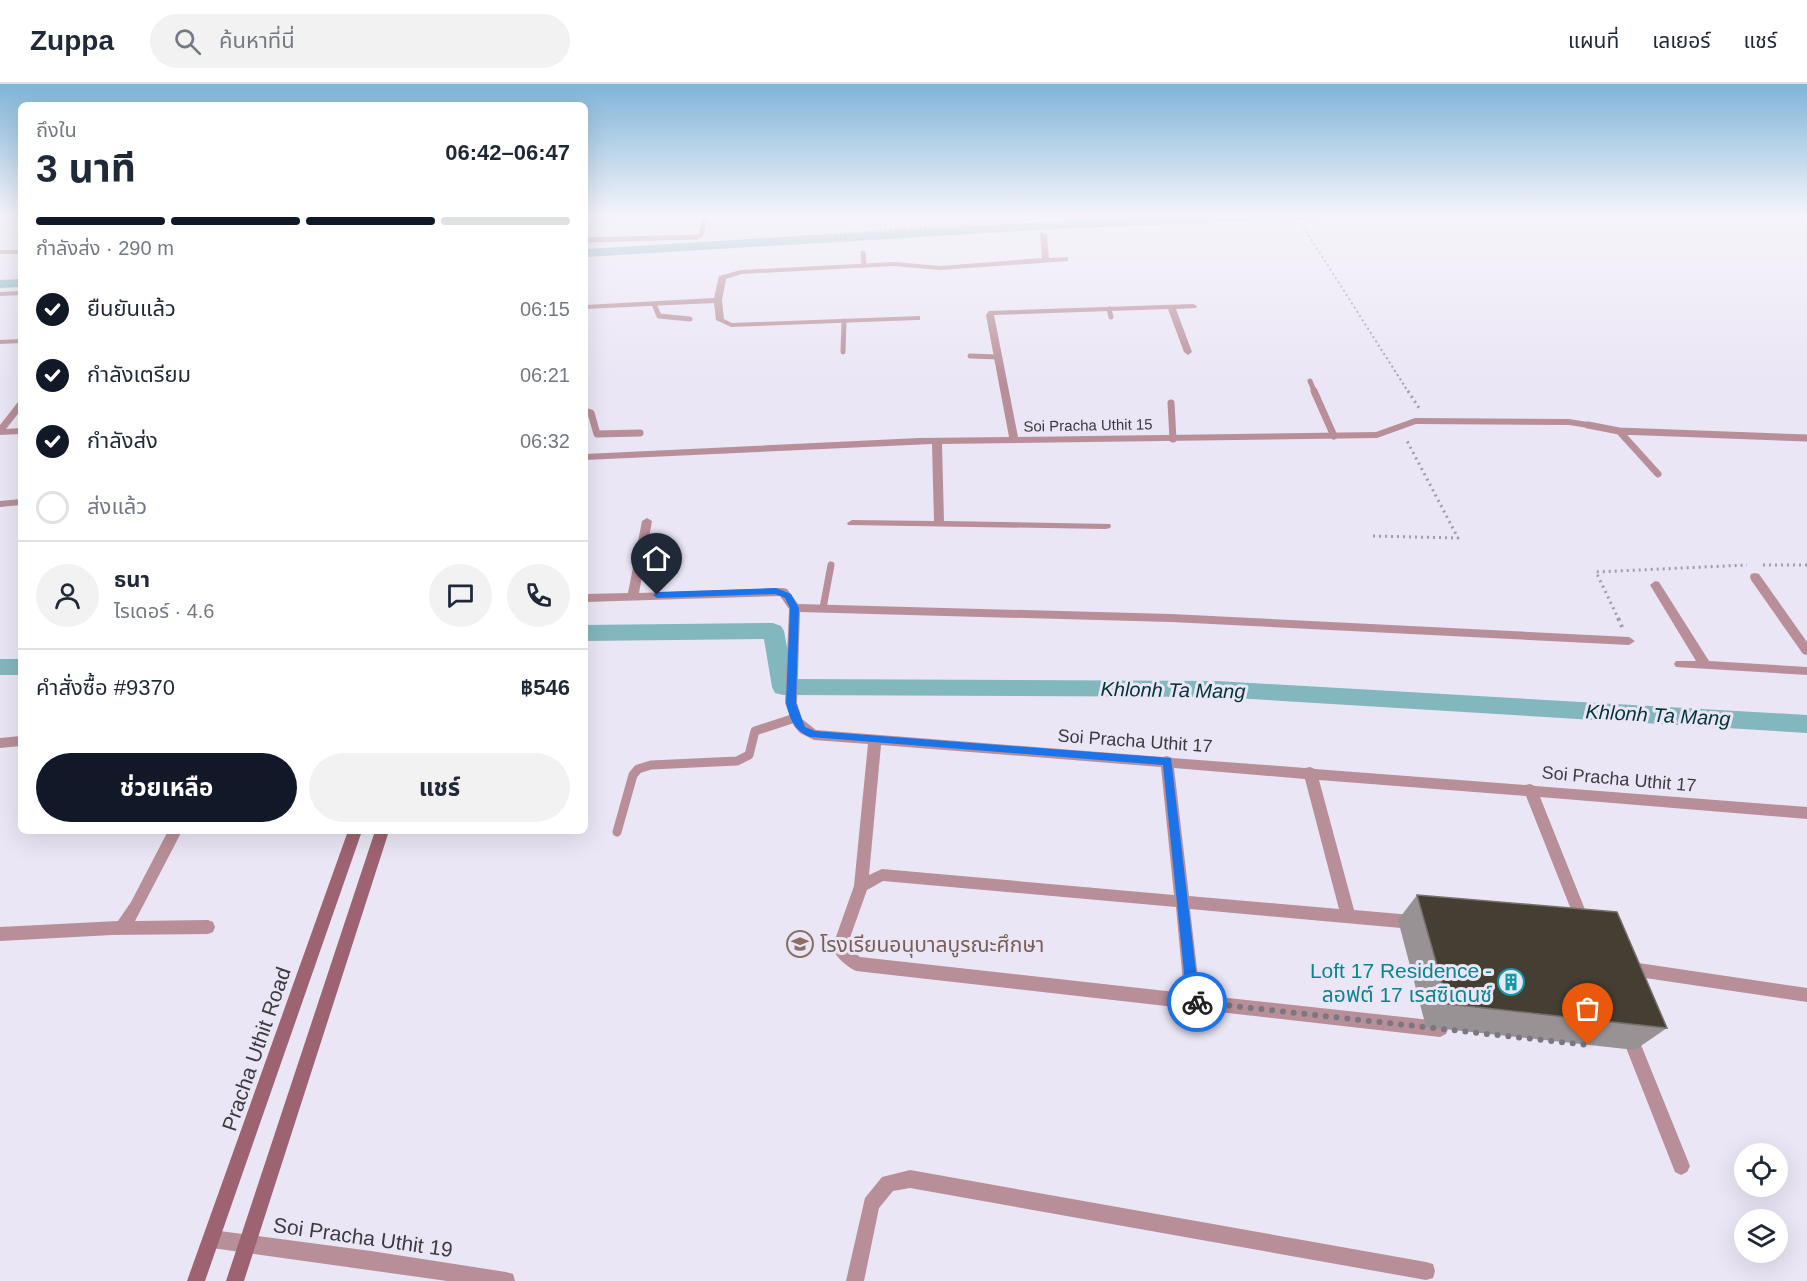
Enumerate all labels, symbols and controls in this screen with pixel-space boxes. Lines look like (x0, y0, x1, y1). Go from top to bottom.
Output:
search box (150, 14, 570, 68)
text: Zuppa (30, 25, 114, 56)
icon: search (171, 25, 204, 58)
text: ค้นหาที่นี่ (219, 28, 295, 53)
text: แผนที่ (1568, 29, 1619, 52)
text: เลเยอร์ (1652, 29, 1711, 52)
text: แชร์ (1744, 29, 1777, 52)
text: ถึงใน (36, 119, 77, 141)
text: 06:42–06:47 (445, 140, 570, 165)
text: 3 นาที (36, 147, 136, 190)
text: กำลังส่ง · 290 m (36, 237, 174, 259)
icon: check (36, 293, 69, 326)
text: ยืนยันแล้ว (87, 296, 176, 321)
text: 06:15 (520, 298, 570, 320)
icon: check (36, 359, 69, 392)
text: กำลังเตรียม (87, 362, 191, 387)
text: 06:21 (520, 364, 570, 386)
street label: Soi Pracha Uthit 15 (1023, 415, 1153, 435)
icon: check (36, 425, 69, 458)
text: กำลังส่ง (87, 428, 158, 453)
text: 06:32 (520, 430, 570, 452)
text: ส่งแล้ว (87, 494, 147, 519)
pin (631, 533, 682, 595)
icon: home (640, 542, 673, 575)
button: person (36, 564, 99, 627)
button: chat (429, 564, 492, 627)
button: phone (507, 564, 570, 627)
text: ธนา (114, 567, 150, 592)
text: ไรเดอร์ · 4.6 (114, 600, 214, 622)
text: คำสั่งซื้อ #9370 (36, 675, 175, 700)
text: ฿546 (521, 675, 570, 700)
water label: Khlonh Ta Mang (1100, 678, 1246, 702)
water label: Khlonh Ta Mang (1585, 700, 1731, 730)
street label: Soi Pracha Uthit 17 (1057, 726, 1213, 756)
button: ช่วยเหลือ (36, 753, 297, 822)
button: แชร์ (309, 753, 570, 822)
street label: Soi Pracha Uthit 17 (1541, 762, 1697, 796)
school or university icon: โรงเรียนอนุบาลบูรณะศึกษา (785, 929, 815, 959)
place label: โรงเรียนอนุบาลบูรณะศึกษา (820, 933, 1044, 958)
place label: Loft 17 Residence - ลอฟต์ 17 เรสซิเดนซ์ (1310, 959, 1493, 1006)
street label: Pracha Uthit Road (217, 964, 295, 1134)
building icon: Loft 17 Residence - ลอฟต์ 17 เรสซิเดนซ์ (1496, 967, 1526, 997)
courier (1167, 972, 1227, 1032)
pin (1562, 983, 1613, 1045)
icon: bike (1181, 986, 1214, 1019)
icon: bag (1571, 992, 1604, 1025)
map controls (1734, 1143, 1788, 1263)
button: locate (1734, 1143, 1788, 1197)
button: layers (1734, 1209, 1788, 1263)
street label: Soi Pracha Uthit 19 (272, 1213, 454, 1261)

